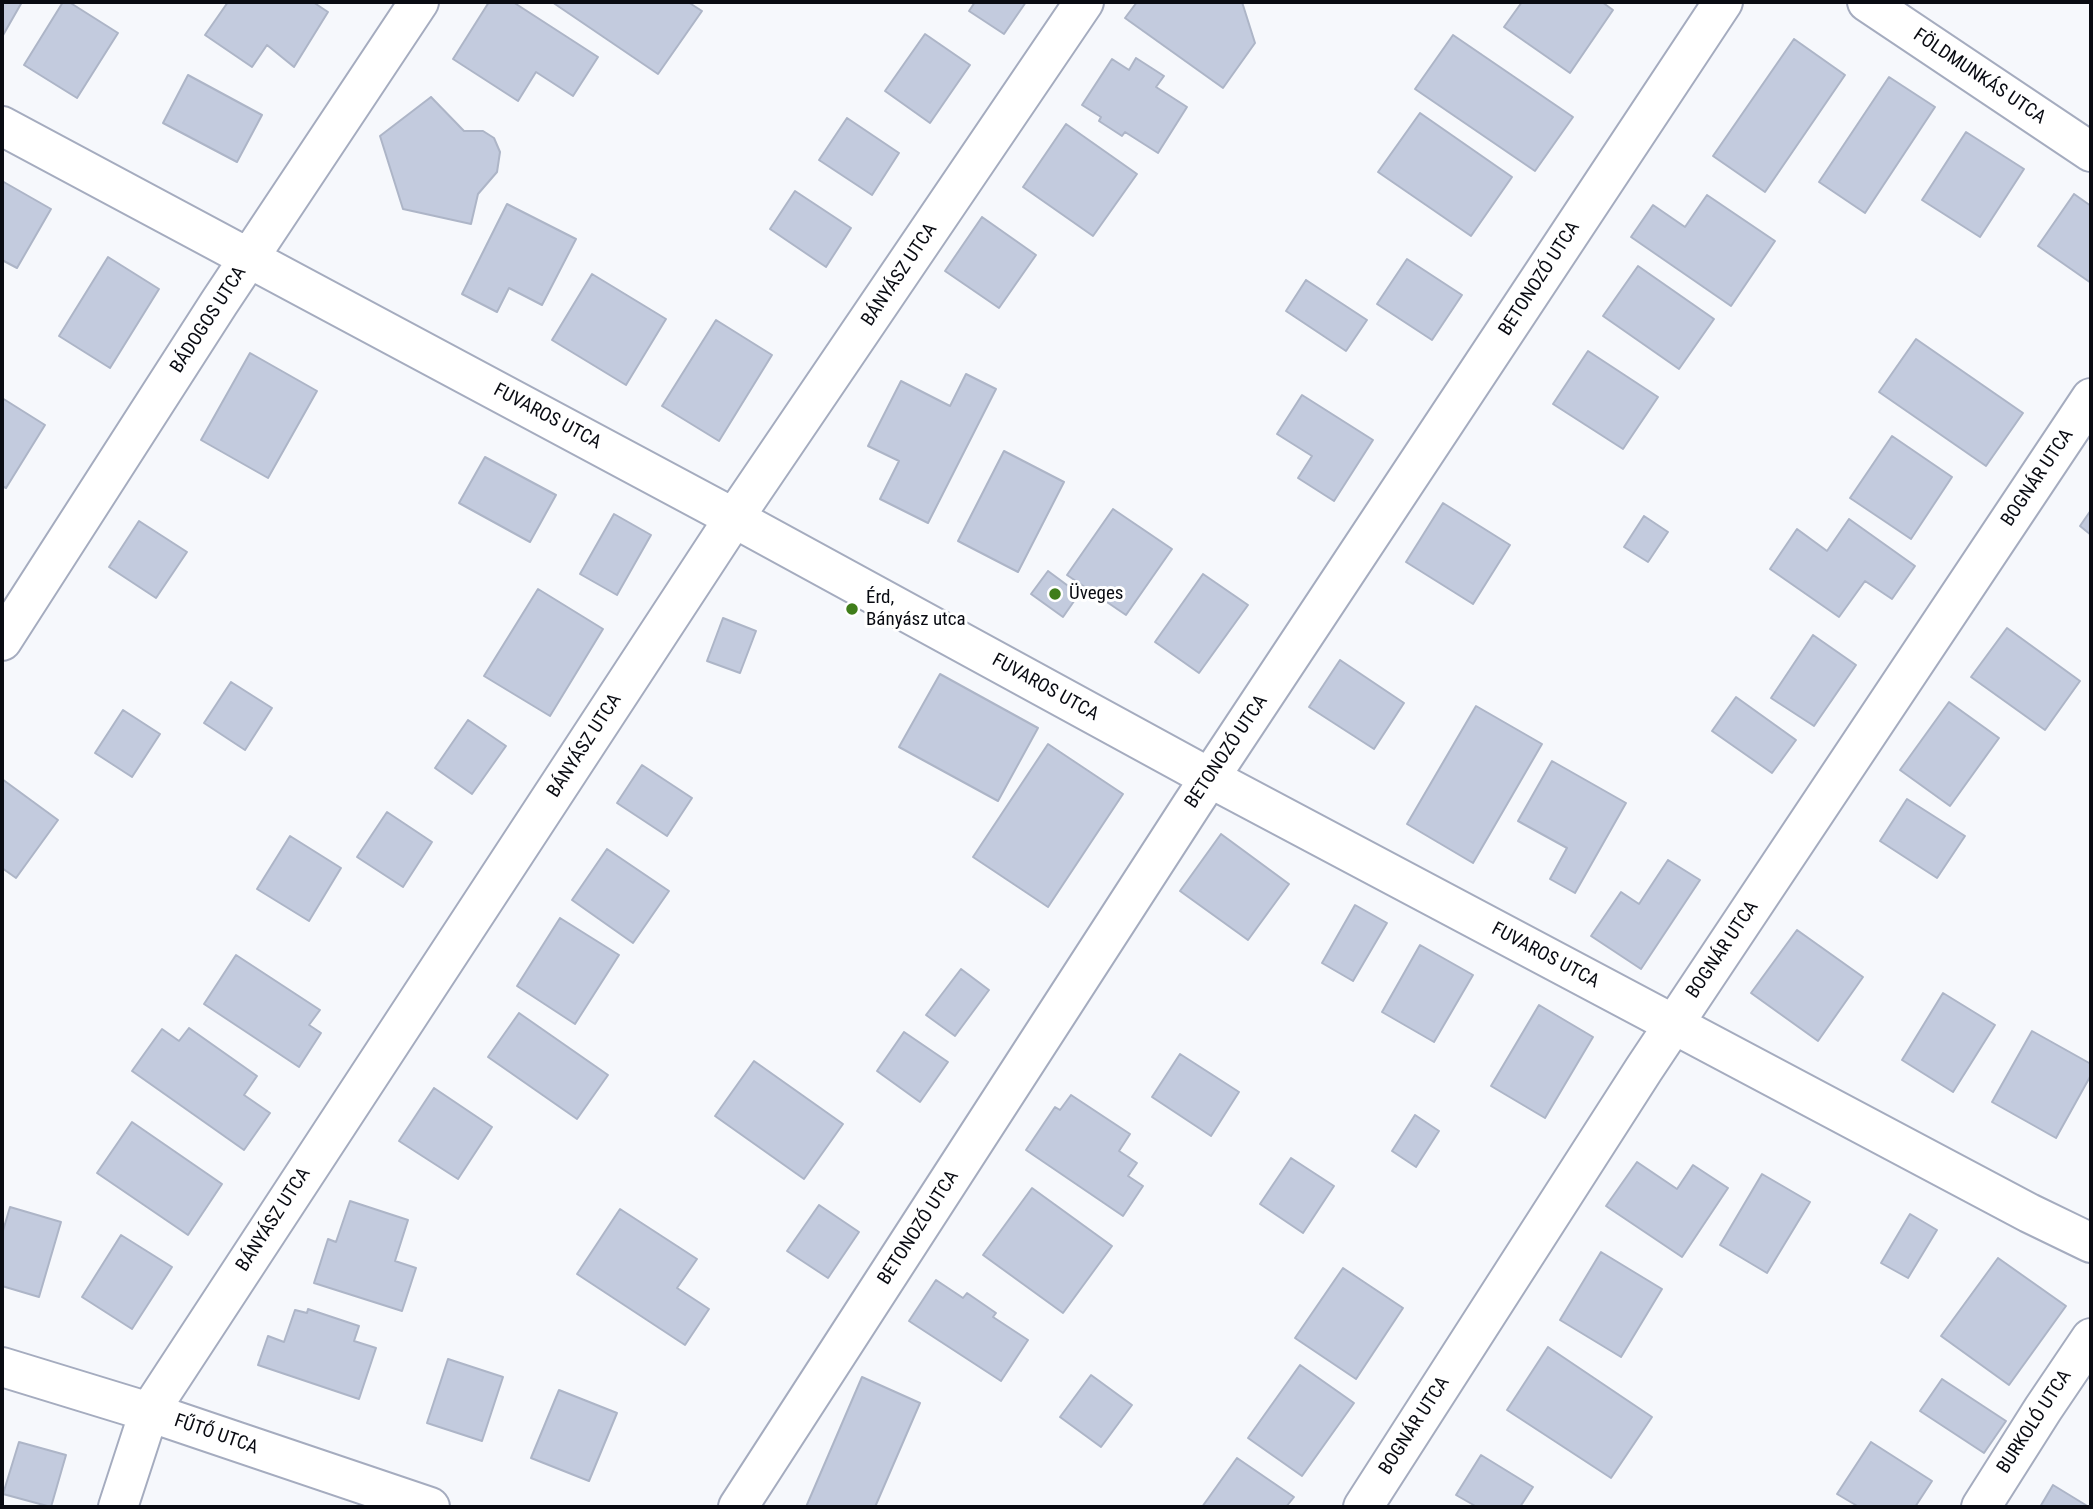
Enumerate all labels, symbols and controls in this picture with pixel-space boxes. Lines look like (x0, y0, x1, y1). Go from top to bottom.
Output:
street label: FÖLDMUNKÁS UTCA (1908, 24, 2050, 130)
street label: BETONOZÓ UTCA (1495, 218, 1585, 340)
street label: BÁNYÁSZ UTCA (857, 219, 943, 331)
street label: BÁDOGOS UTCA (166, 262, 252, 378)
street label: FUVAROS UTCA (489, 379, 605, 455)
street label: BOGNÁR UTCA (1997, 425, 2079, 531)
place label: Üveges (1069, 583, 1124, 605)
marker: Üveges (1047, 586, 1063, 602)
place label: Érd, Bányász utca (866, 587, 966, 631)
marker: Érd, Bányász utca (844, 601, 860, 617)
street label: FUVAROS UTCA (988, 649, 1102, 727)
street label: BÁNYÁSZ UTCA (543, 690, 627, 802)
street label: BETONOZÓ UTCA (1181, 691, 1273, 813)
street label: BOGNÁR UTCA (1682, 897, 1764, 1003)
street label: FUVAROS UTCA (1487, 918, 1603, 994)
street label: BÁNYÁSZ UTCA (232, 1164, 316, 1276)
street label: BETONOZÓ UTCA (874, 1167, 964, 1289)
street label: BURKOLÓ UTCA (1993, 1366, 2077, 1478)
street label: BOGNÁR UTCA (1375, 1373, 1455, 1479)
street label: FŰTŐ UTCA (171, 1410, 261, 1460)

